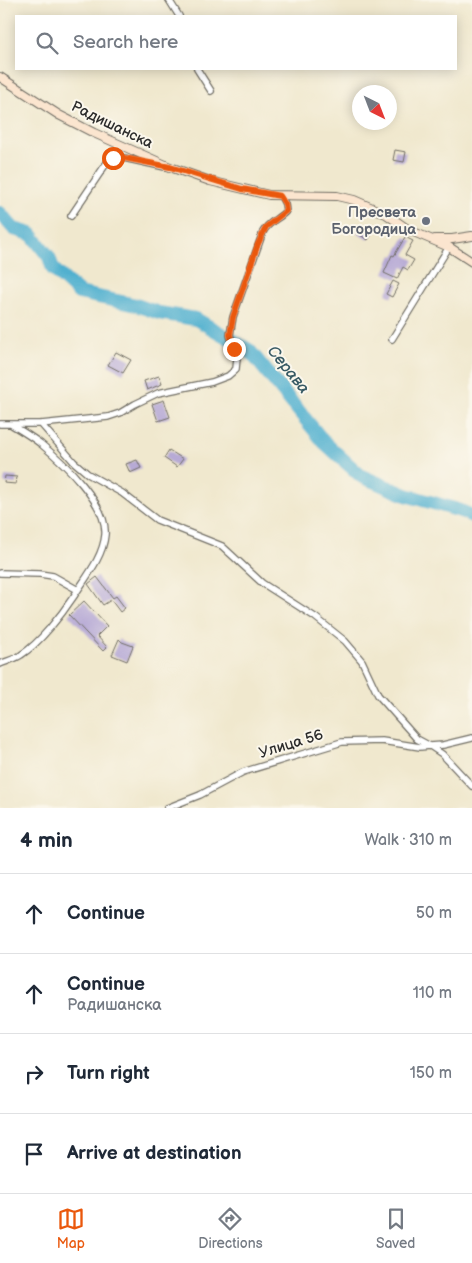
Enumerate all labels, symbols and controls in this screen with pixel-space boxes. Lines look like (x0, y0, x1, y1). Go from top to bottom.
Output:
search box (15, 15, 457, 70)
icon: search (33, 29, 61, 57)
text: Search here (73, 31, 178, 54)
north arrow (352, 85, 397, 130)
street label: Радишанска (68, 97, 156, 153)
route start (102, 147, 125, 170)
place label: Пресвета Богородица (331, 203, 416, 239)
marker: Пресвета Богородица (420, 215, 432, 227)
route end (223, 338, 246, 361)
water label: Серава (263, 342, 313, 398)
street label: Улица 56 (257, 725, 325, 763)
text: 4 min (20, 828, 73, 853)
text: Walk · 310 m (364, 831, 452, 850)
icon: ahead (20, 900, 48, 928)
text: Continue (67, 902, 145, 925)
text: 50 m (416, 904, 452, 923)
text: Continue (67, 973, 145, 996)
icon: ahead (20, 980, 48, 1008)
text: 110 m (413, 984, 452, 1003)
text: Радишанска (67, 996, 162, 1015)
icon: right (20, 1060, 48, 1088)
text: Turn right (67, 1062, 150, 1085)
text: 150 m (410, 1064, 452, 1083)
icon: arrive (20, 1140, 48, 1168)
text: Arrive at destination (67, 1142, 242, 1165)
tab: Map (57, 1205, 85, 1252)
tab: Directions (198, 1205, 263, 1252)
tab: Saved (376, 1205, 415, 1252)

